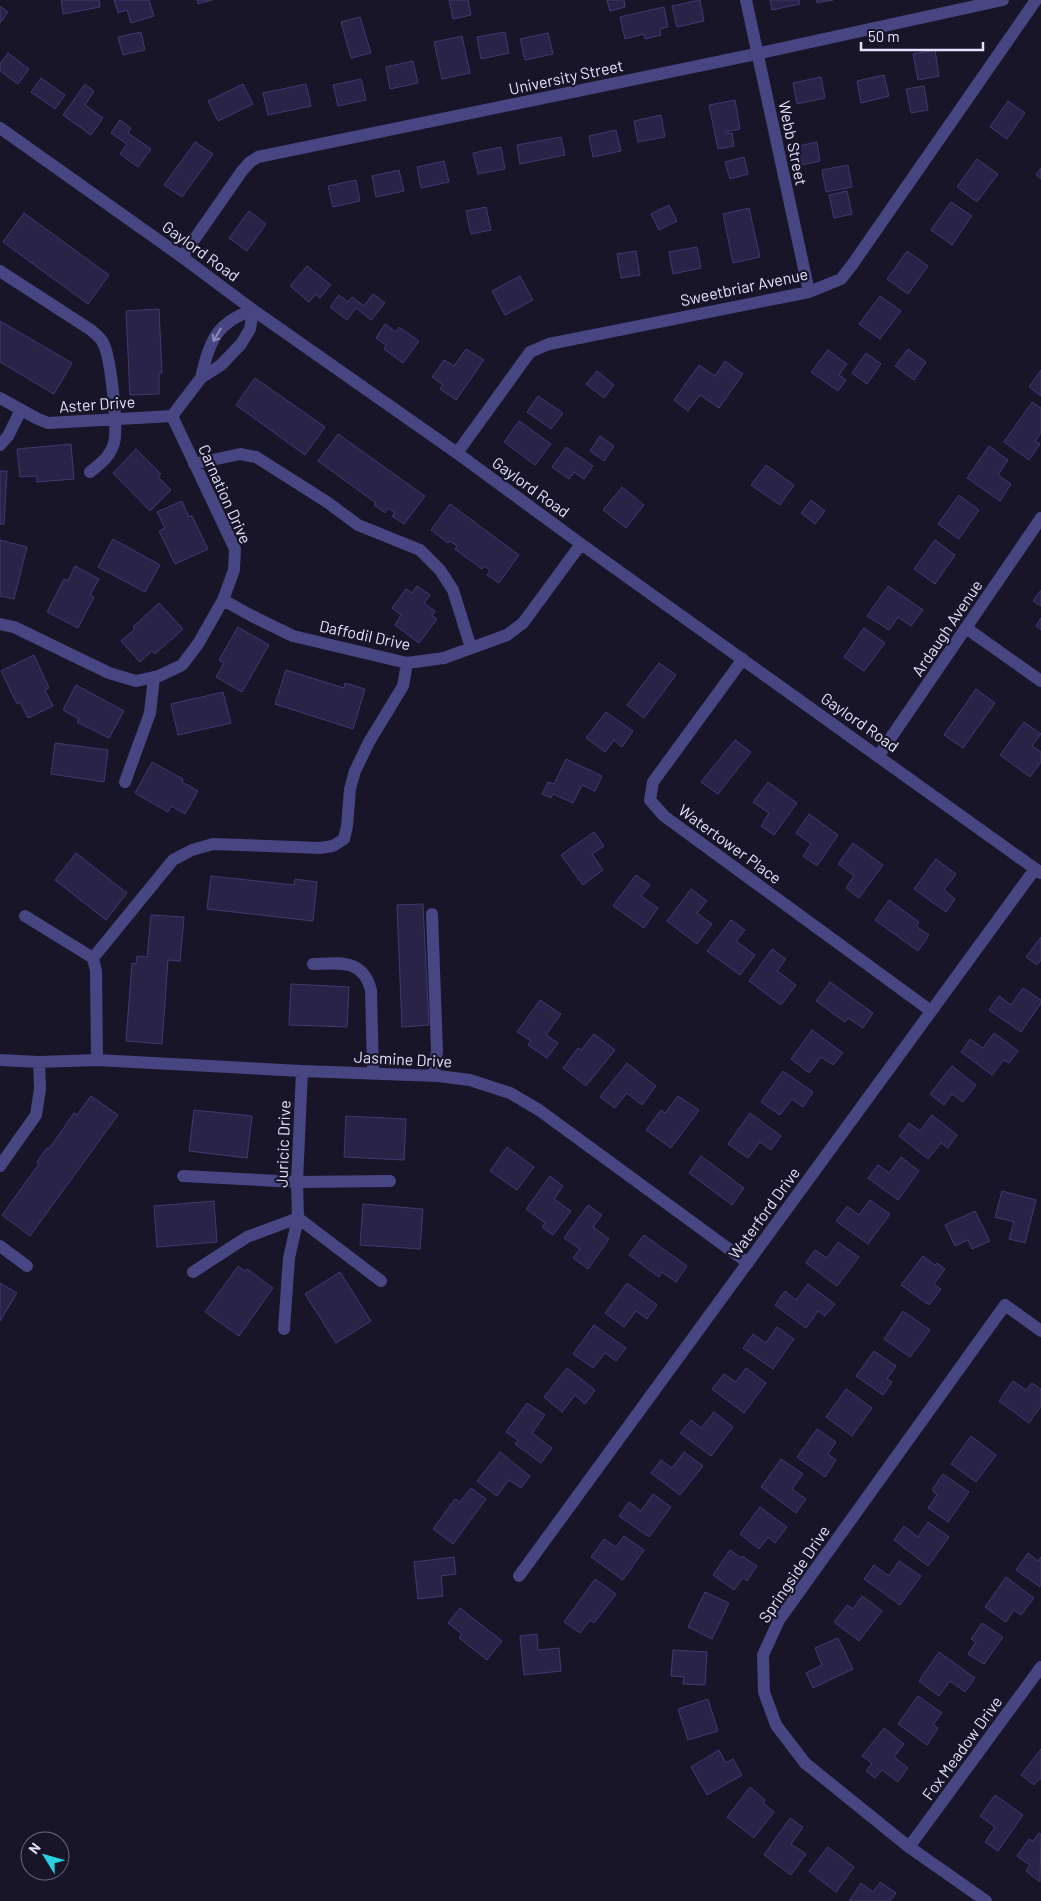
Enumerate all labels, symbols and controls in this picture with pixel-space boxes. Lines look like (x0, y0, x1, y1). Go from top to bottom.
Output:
scale bar (861, 20, 984, 52)
text: 50 m (868, 27, 900, 45)
street label: University Street (507, 55, 625, 98)
street label: Webb Street (775, 99, 812, 187)
street label: Gaylord Road (159, 216, 244, 285)
street label: Sweetbriar Avenue (678, 264, 809, 309)
one-way arrow (211, 328, 222, 342)
street label: Aster Drive (58, 391, 136, 416)
street label: Carnation Drive (195, 441, 256, 546)
street label: Gaylord Road (489, 452, 574, 521)
street label: Ardaugh Avenue (907, 576, 986, 680)
street label: Daffodil Drive (318, 616, 412, 653)
street label: Gaylord Road (818, 688, 903, 755)
street label: Watertower Place (675, 800, 785, 887)
street label: Jasmine Drive (353, 1046, 453, 1071)
street label: Juricic Drive (271, 1100, 294, 1188)
street label: Waterford Drive (724, 1163, 803, 1262)
street label: Springside Drive (754, 1522, 833, 1626)
street label: Fox Meadow Drive (918, 1692, 1006, 1803)
north arrow (20, 1831, 70, 1881)
text: N (25, 1839, 44, 1857)

